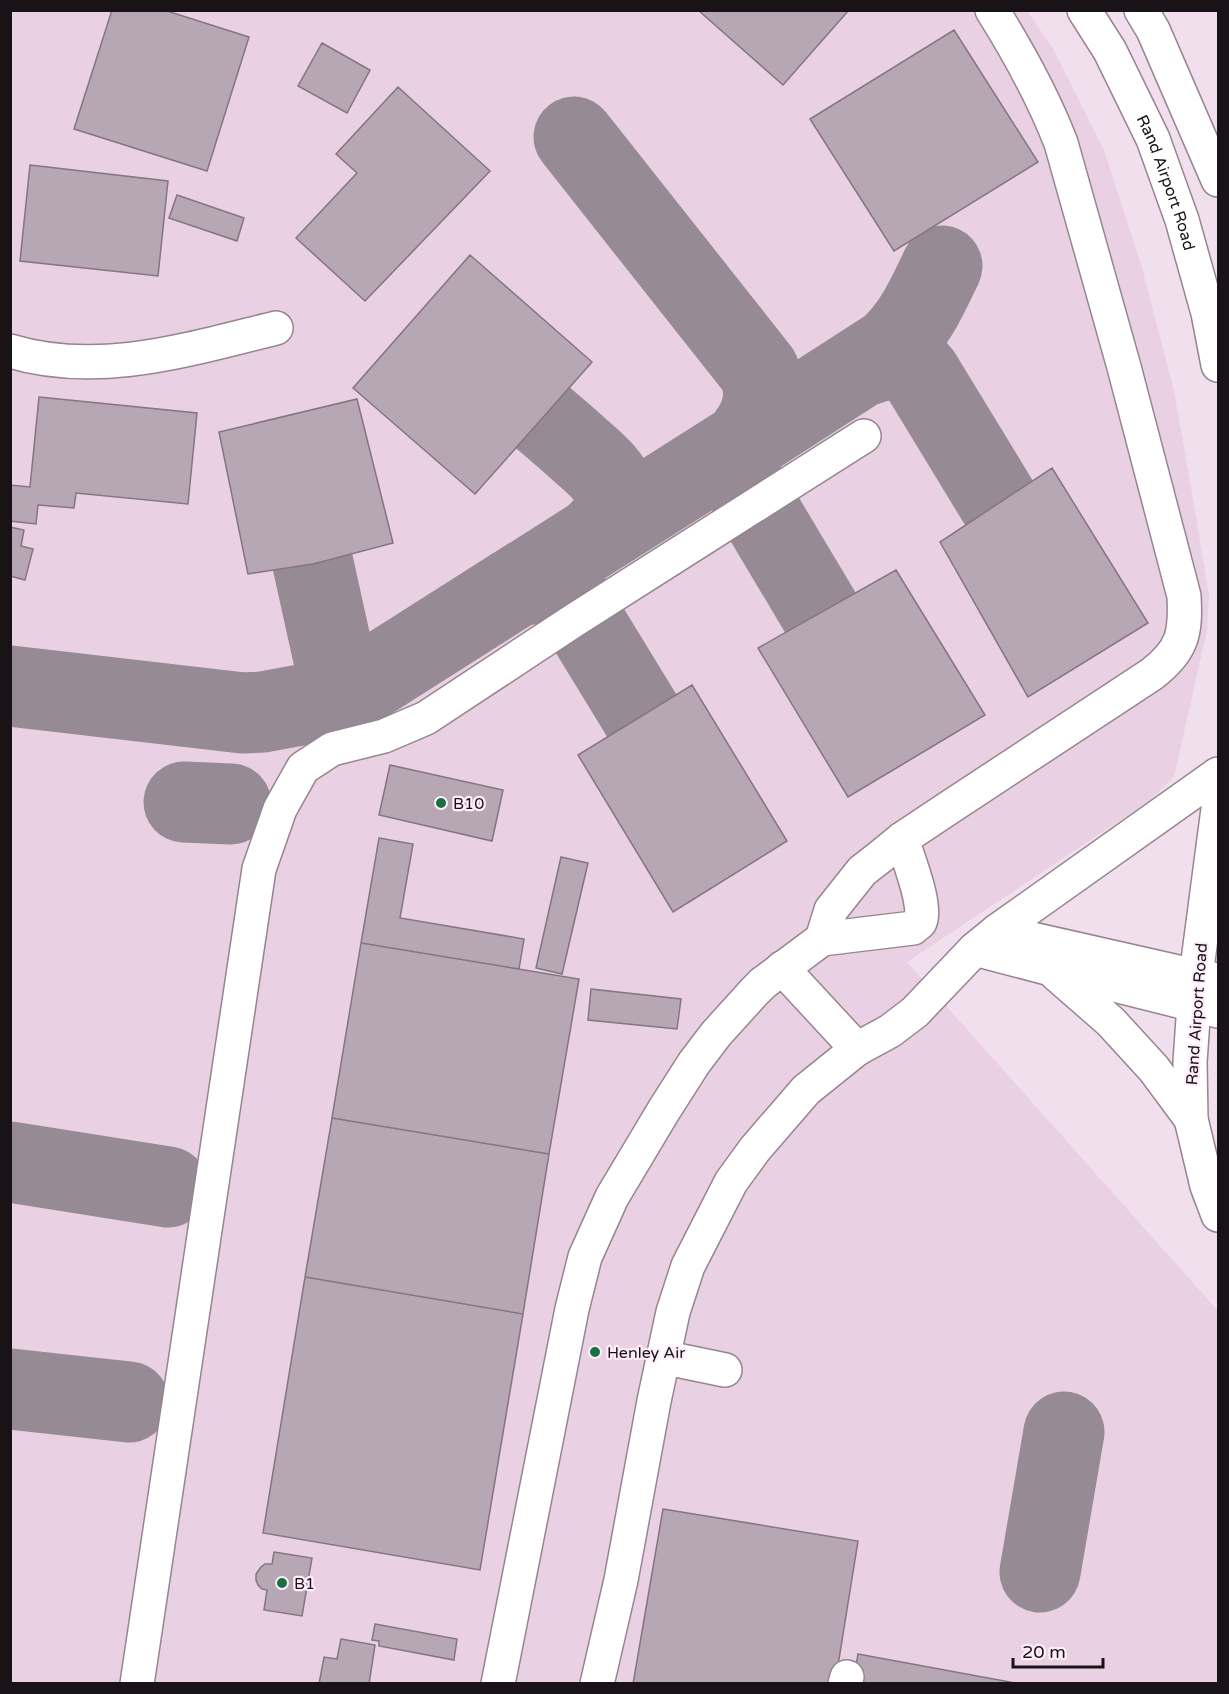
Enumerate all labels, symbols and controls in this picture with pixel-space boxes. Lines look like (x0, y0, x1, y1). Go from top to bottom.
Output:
street label: Rand Airport Road (1132, 112, 1199, 253)
place label: B10 (453, 794, 484, 814)
marker: B10 (434, 796, 448, 810)
street label: Rand Airport Road (1182, 942, 1212, 1086)
place label: Henley Air (607, 1343, 686, 1363)
marker: Henley Air (588, 1345, 602, 1359)
place label: B1 (294, 1574, 315, 1594)
marker: B1 (275, 1576, 289, 1590)
scale bar (1013, 1631, 1103, 1669)
text: 20 m (1022, 1641, 1066, 1663)

